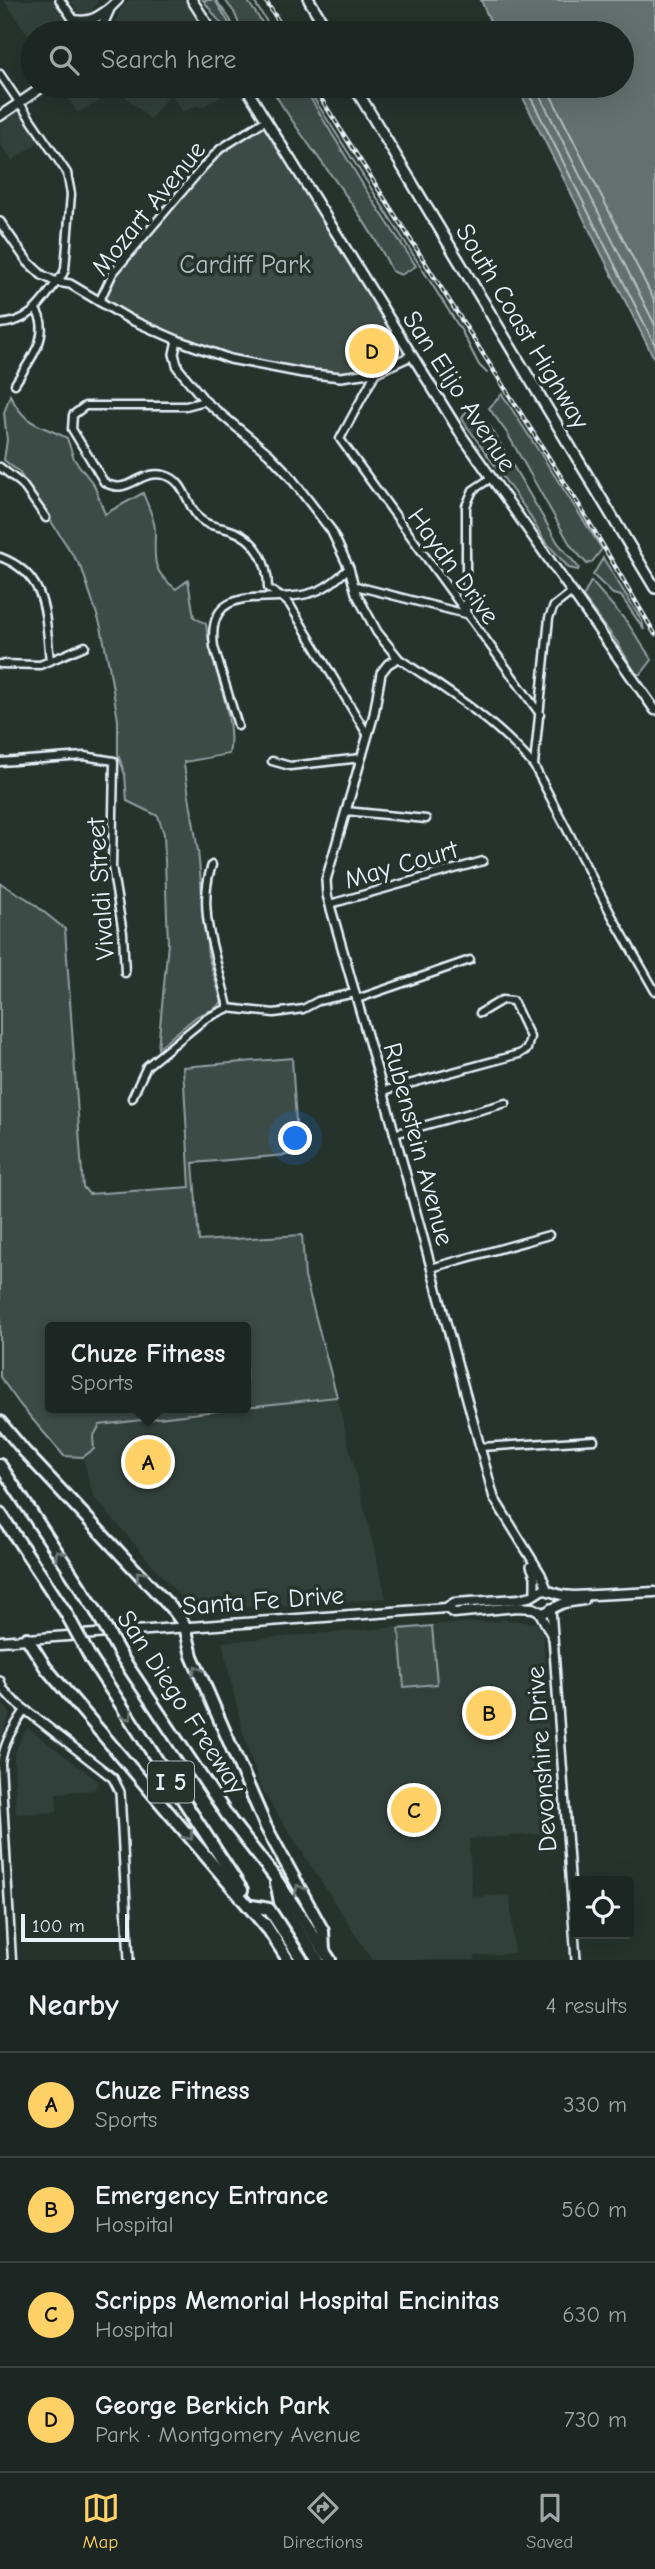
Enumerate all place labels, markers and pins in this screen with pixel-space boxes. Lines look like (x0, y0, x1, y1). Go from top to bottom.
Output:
pin: D (349, 325, 395, 377)
pin: A (125, 1436, 171, 1488)
pin: B (466, 1687, 512, 1739)
pin: C (391, 1784, 437, 1836)

